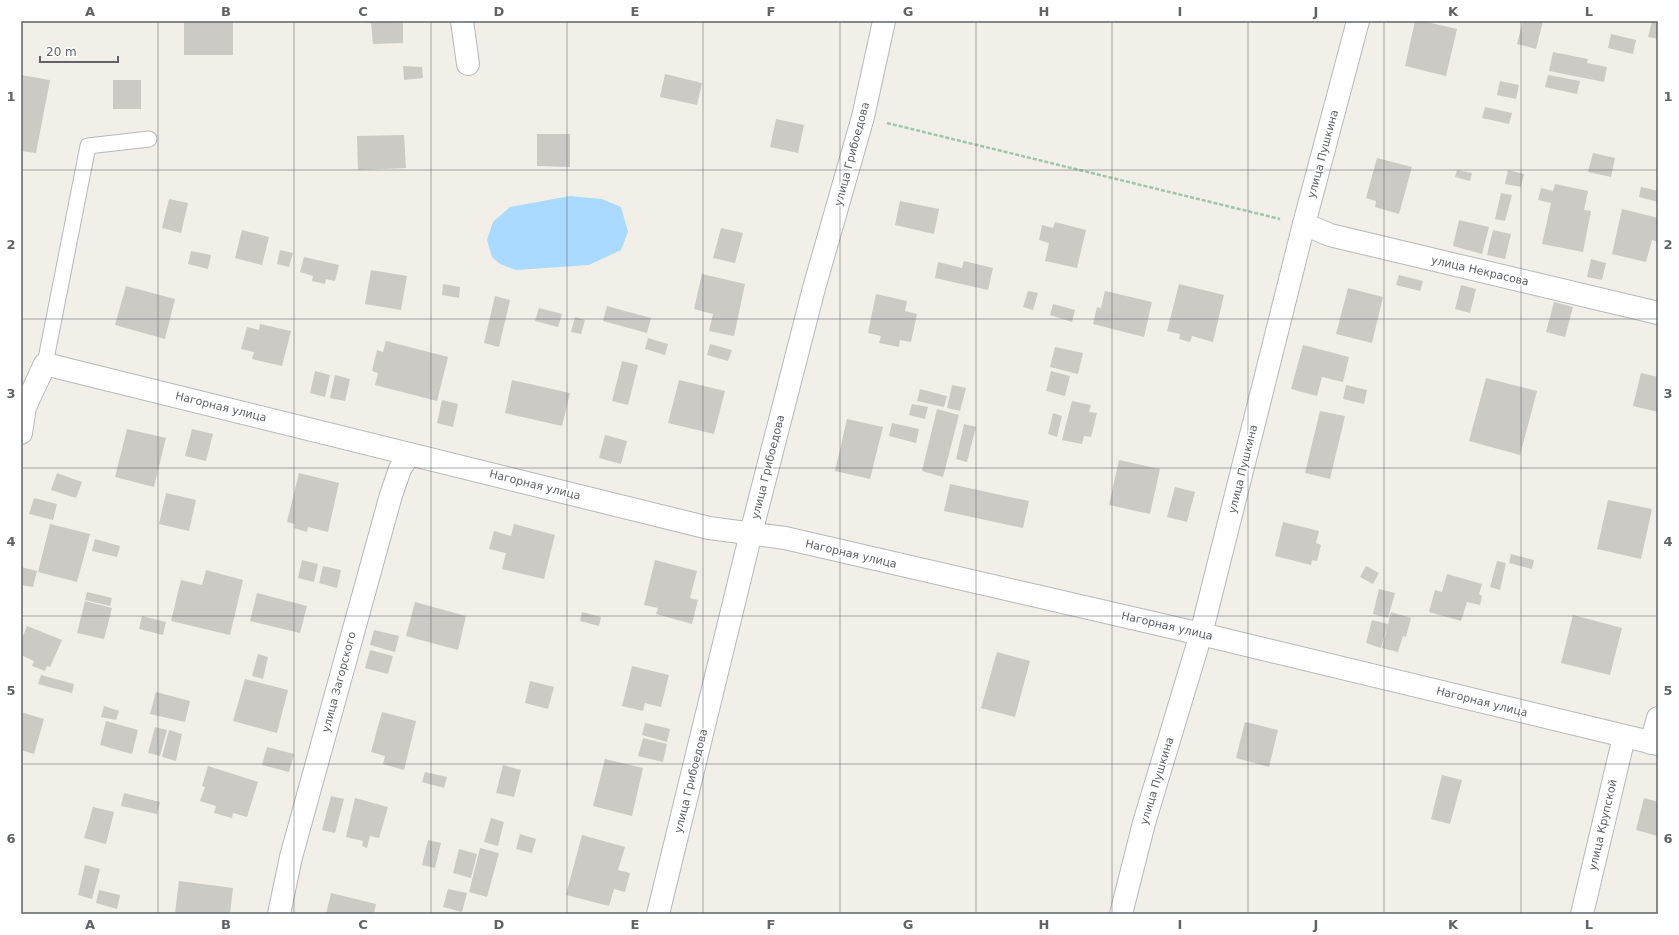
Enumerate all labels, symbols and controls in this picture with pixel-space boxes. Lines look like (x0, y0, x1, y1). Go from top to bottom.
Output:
text: A (85, 4, 95, 19)
text: B (221, 4, 231, 19)
text: C (358, 4, 368, 19)
text: D (494, 4, 505, 19)
text: E (631, 4, 639, 19)
text: F (767, 4, 775, 19)
text: G (903, 4, 913, 19)
text: H (1039, 4, 1049, 19)
text: I (1178, 4, 1182, 19)
text: J (1313, 4, 1318, 19)
text: K (1448, 4, 1459, 19)
text: L (1585, 4, 1593, 19)
scale bar (40, 38, 118, 64)
text: 20 m (46, 45, 77, 59)
text: 1 (6, 89, 16, 104)
text: 1 (1663, 89, 1673, 104)
street label: улица Грибоедова (832, 101, 872, 207)
street label: улица Пушкина (1305, 108, 1341, 200)
text: 2 (6, 237, 16, 252)
text: 2 (1663, 237, 1673, 252)
street label: улица Некрасова (1430, 253, 1530, 289)
text: 3 (6, 386, 16, 401)
text: 3 (1663, 386, 1673, 401)
street label: Нагорная улица (174, 389, 268, 425)
street label: улица Грибоедова (749, 413, 787, 521)
street label: улица Пушкина (1226, 423, 1260, 515)
street label: Нагорная улица (488, 467, 582, 503)
text: 4 (6, 534, 16, 549)
text: 4 (1663, 534, 1673, 549)
street label: Нагорная улица (804, 537, 898, 571)
street label: Нагорная улица (1120, 609, 1214, 643)
street label: улица Загорского (319, 630, 359, 734)
text: 5 (6, 683, 16, 698)
text: 5 (1663, 683, 1673, 698)
street label: Нагорная улица (1435, 684, 1529, 720)
street label: улица Грибоедова (672, 727, 710, 835)
street label: улица Пушкина (1137, 736, 1177, 826)
street label: улица Крупской (1586, 778, 1620, 872)
text: 6 (6, 831, 16, 846)
text: 6 (1663, 831, 1673, 846)
text: A (85, 917, 95, 932)
text: B (221, 917, 231, 932)
text: C (358, 917, 368, 932)
text: D (494, 917, 505, 932)
text: E (631, 917, 639, 932)
text: F (767, 917, 775, 932)
text: G (903, 917, 913, 932)
text: H (1039, 917, 1049, 932)
text: I (1178, 917, 1182, 932)
text: J (1313, 917, 1318, 932)
text: K (1448, 917, 1459, 932)
text: L (1585, 917, 1593, 932)

